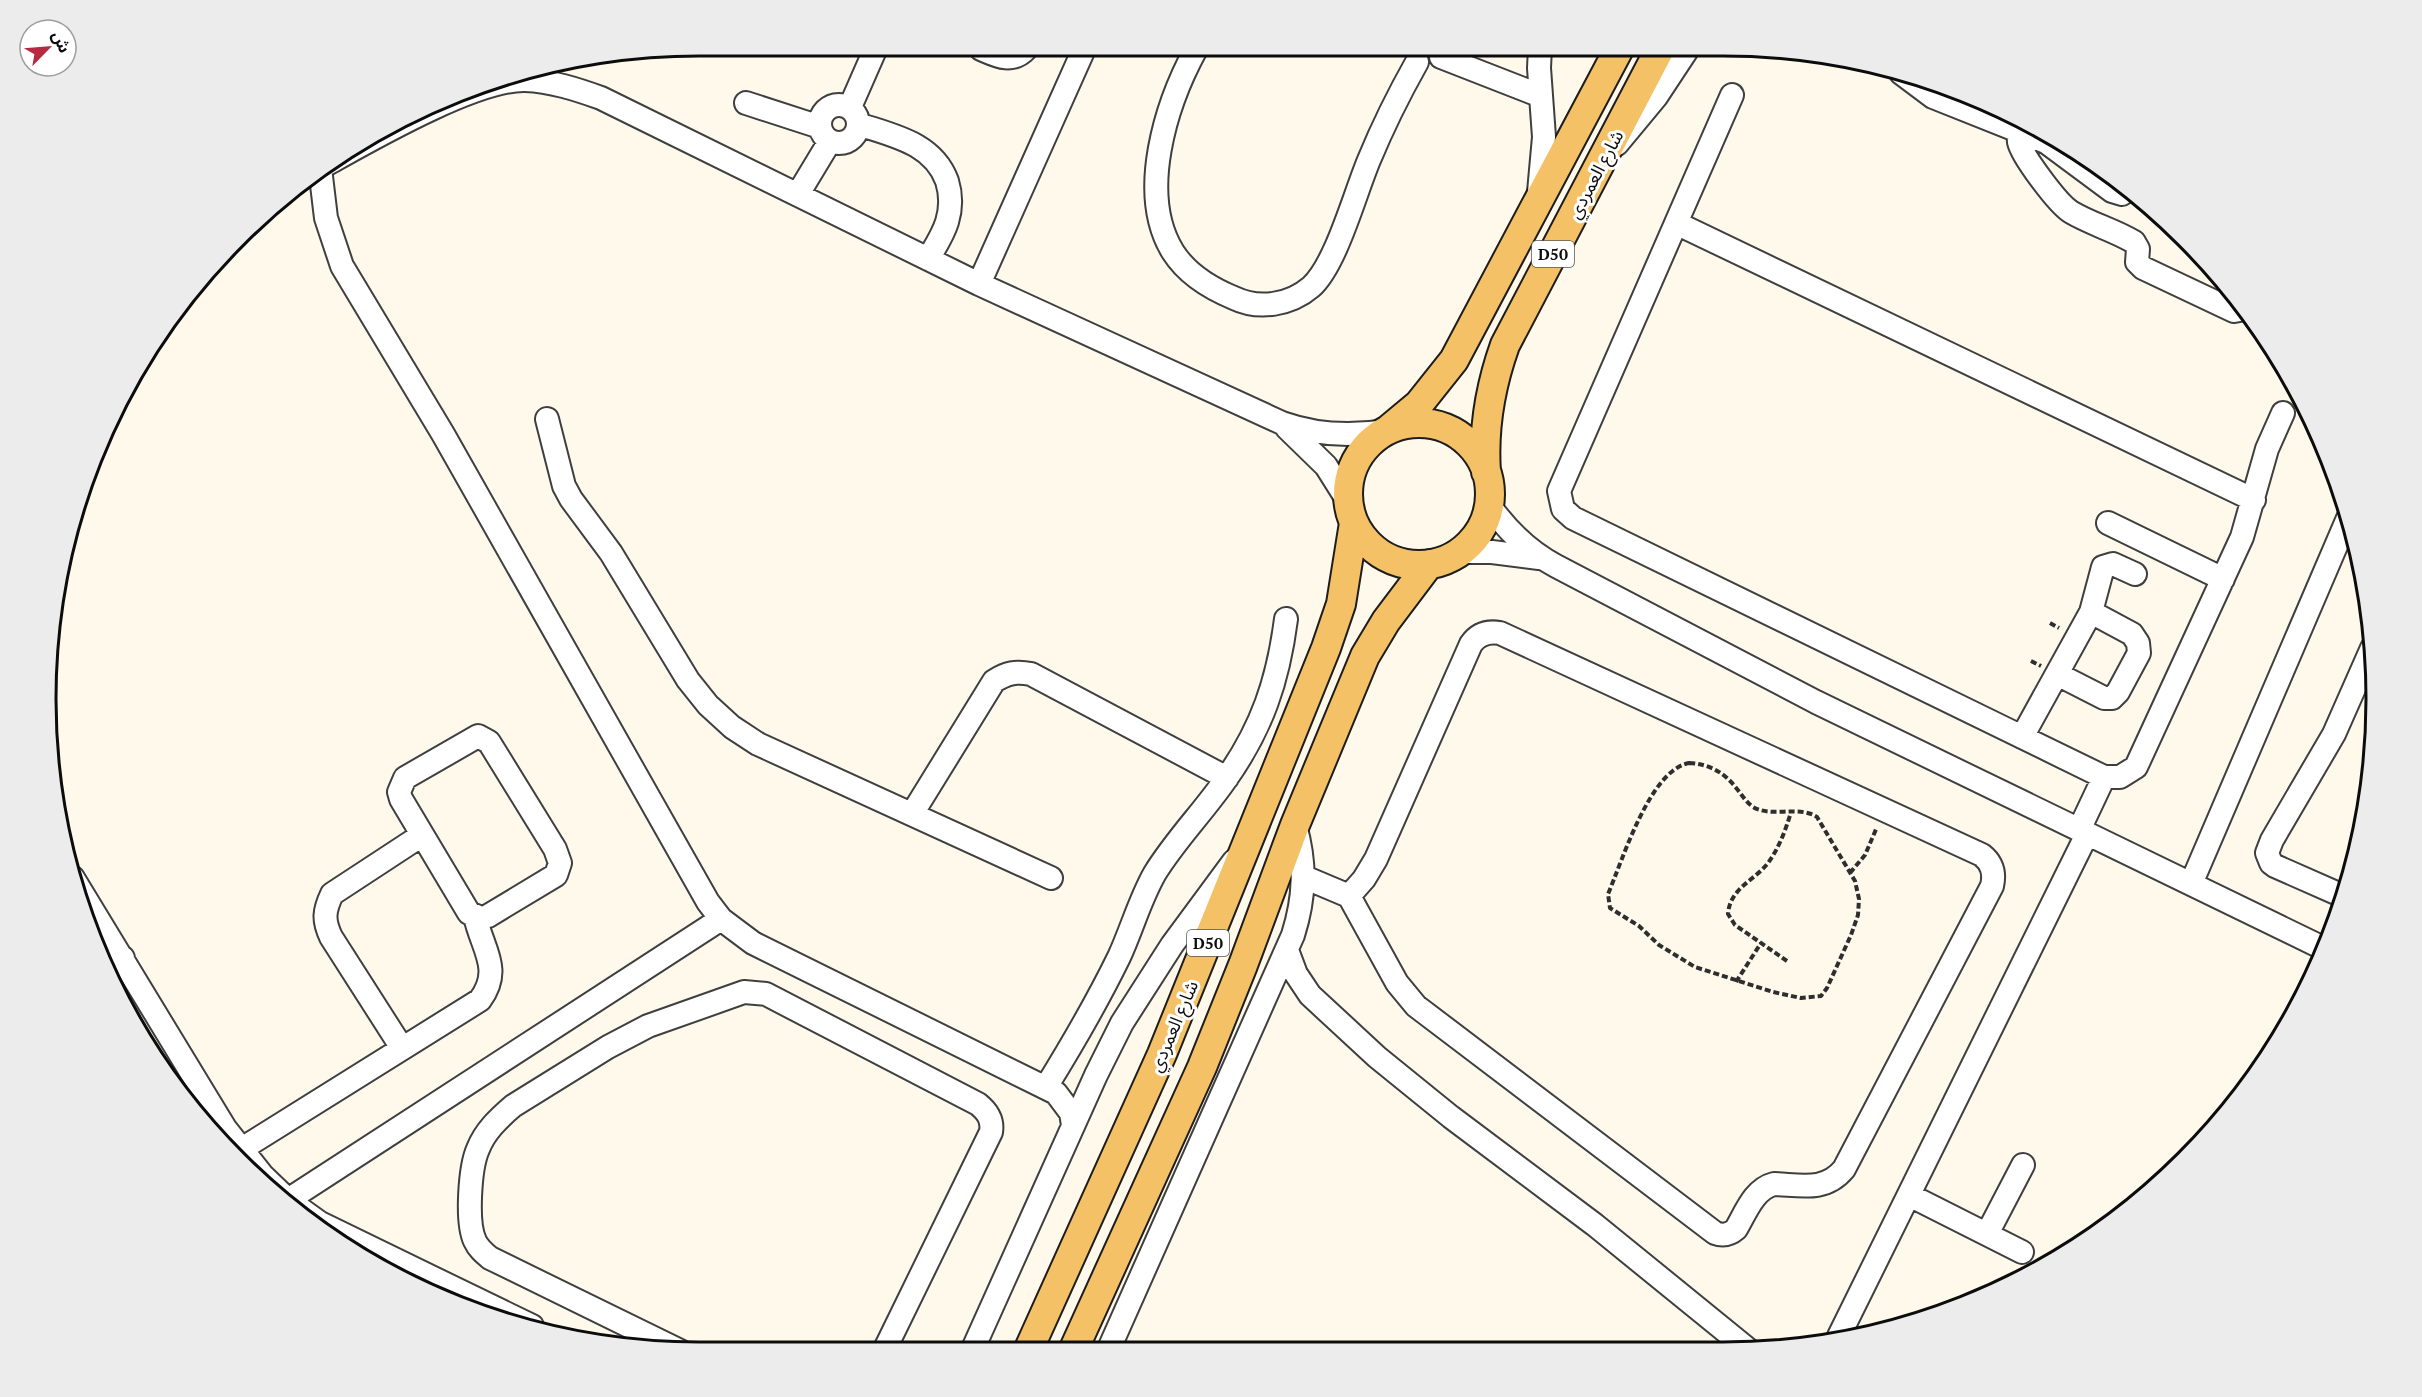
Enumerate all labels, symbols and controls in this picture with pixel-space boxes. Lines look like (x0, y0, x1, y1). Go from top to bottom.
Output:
north arrow (18, 18, 78, 78)
text: ش (47, 27, 76, 56)
street label: شارع العمردي (1562, 126, 1631, 224)
road number: D50 (1532, 241, 1574, 267)
road number: D50 (1187, 930, 1229, 956)
street label: شارع العمردي (1143, 977, 1206, 1077)

